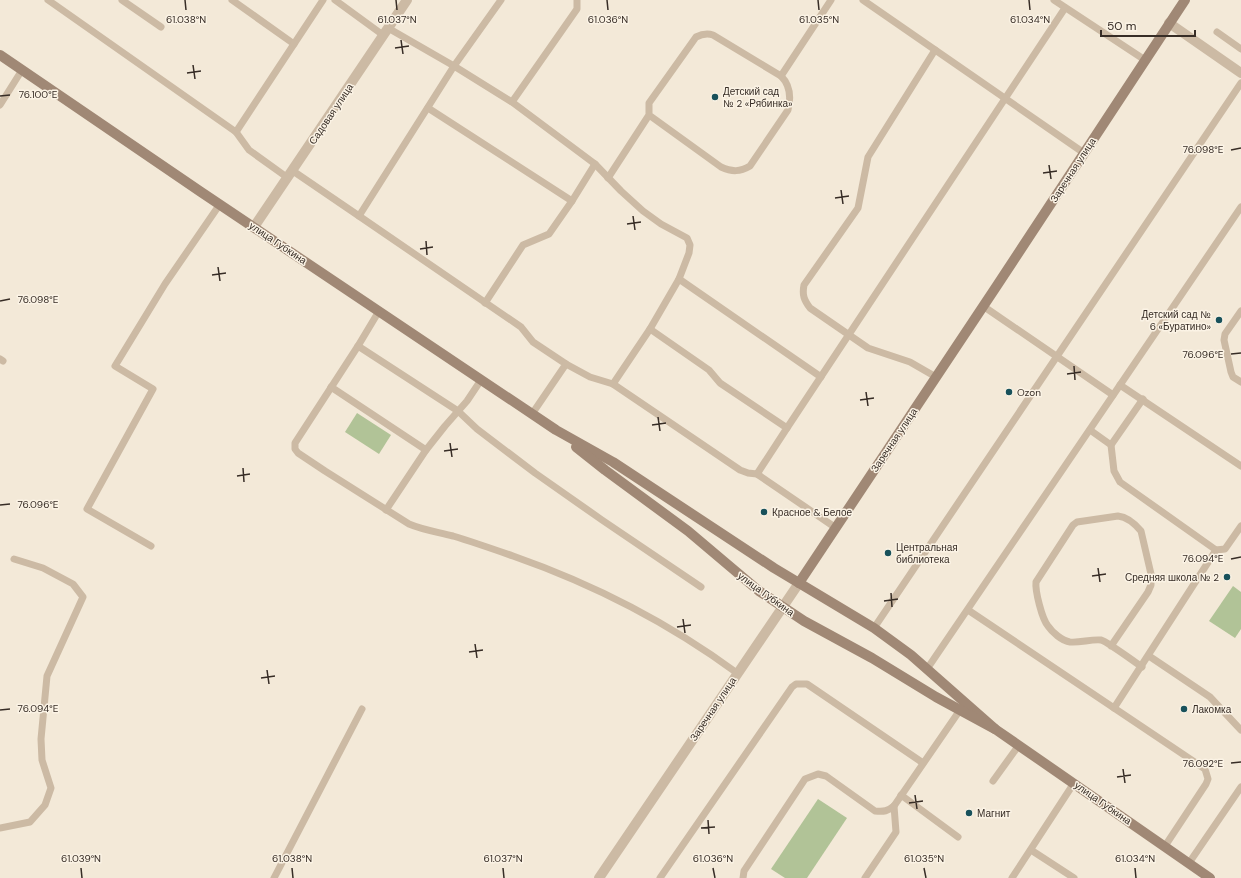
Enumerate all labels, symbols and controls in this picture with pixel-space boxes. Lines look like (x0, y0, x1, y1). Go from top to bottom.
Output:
scale bar (1101, 12, 1195, 38)
text: 61.038°N (166, 13, 206, 26)
text: 61.037°N (377, 13, 417, 26)
text: 61.036°N (588, 13, 628, 26)
text: 61.035°N (799, 13, 839, 26)
text: 61.034°N (1010, 13, 1050, 26)
text: 50 m (1107, 18, 1136, 34)
street label: Садовая улица (306, 81, 356, 147)
place label: Детский сад № 2 «Рябинка» (723, 85, 793, 110)
text: 76.100°E (19, 88, 58, 101)
marker: Детский сад № 2 «Рябинка» (710, 92, 720, 102)
street label: Заречная улица (1047, 135, 1099, 205)
text: 76.098°E (1183, 143, 1224, 156)
street label: улица Губкина (247, 219, 310, 267)
text: 76.098°E (18, 293, 59, 306)
place label: Детский сад № 6 «Буратино» (1142, 308, 1211, 333)
marker: Детский сад № 6 «Буратино» (1214, 315, 1224, 325)
text: 76.096°E (1182, 348, 1224, 361)
place label: Ozon (1017, 386, 1041, 399)
marker: Ozon (1004, 387, 1014, 397)
street label: Заречная улица (868, 405, 920, 474)
text: 76.096°E (17, 498, 59, 511)
place label: Красное & Белое (772, 506, 853, 519)
marker: Красное & Белое (759, 507, 769, 517)
place label: Центральная библиотека (896, 541, 958, 566)
marker: Центральная библиотека (883, 548, 893, 558)
text: 76.094°E (1183, 552, 1224, 565)
street label: улица Губкина (735, 569, 797, 619)
place label: Средняя школа № 2 (1125, 571, 1219, 584)
marker: Средняя школа № 2 (1222, 572, 1232, 582)
street label: Заречная улица (687, 674, 739, 743)
text: 76.094°E (18, 702, 59, 715)
place label: Лакомка (1192, 703, 1232, 716)
marker: Лакомка (1179, 704, 1189, 714)
text: 76.092°E (1183, 757, 1224, 770)
street label: улица Губкина (1072, 779, 1134, 828)
place label: Магнит (977, 807, 1011, 820)
marker: Магнит (964, 808, 974, 818)
text: 61.039°N (61, 852, 101, 865)
text: 61.038°N (272, 852, 312, 865)
text: 61.037°N (483, 852, 523, 865)
text: 61.036°N (693, 852, 733, 865)
text: 61.035°N (904, 852, 944, 865)
text: 61.034°N (1115, 852, 1155, 865)

